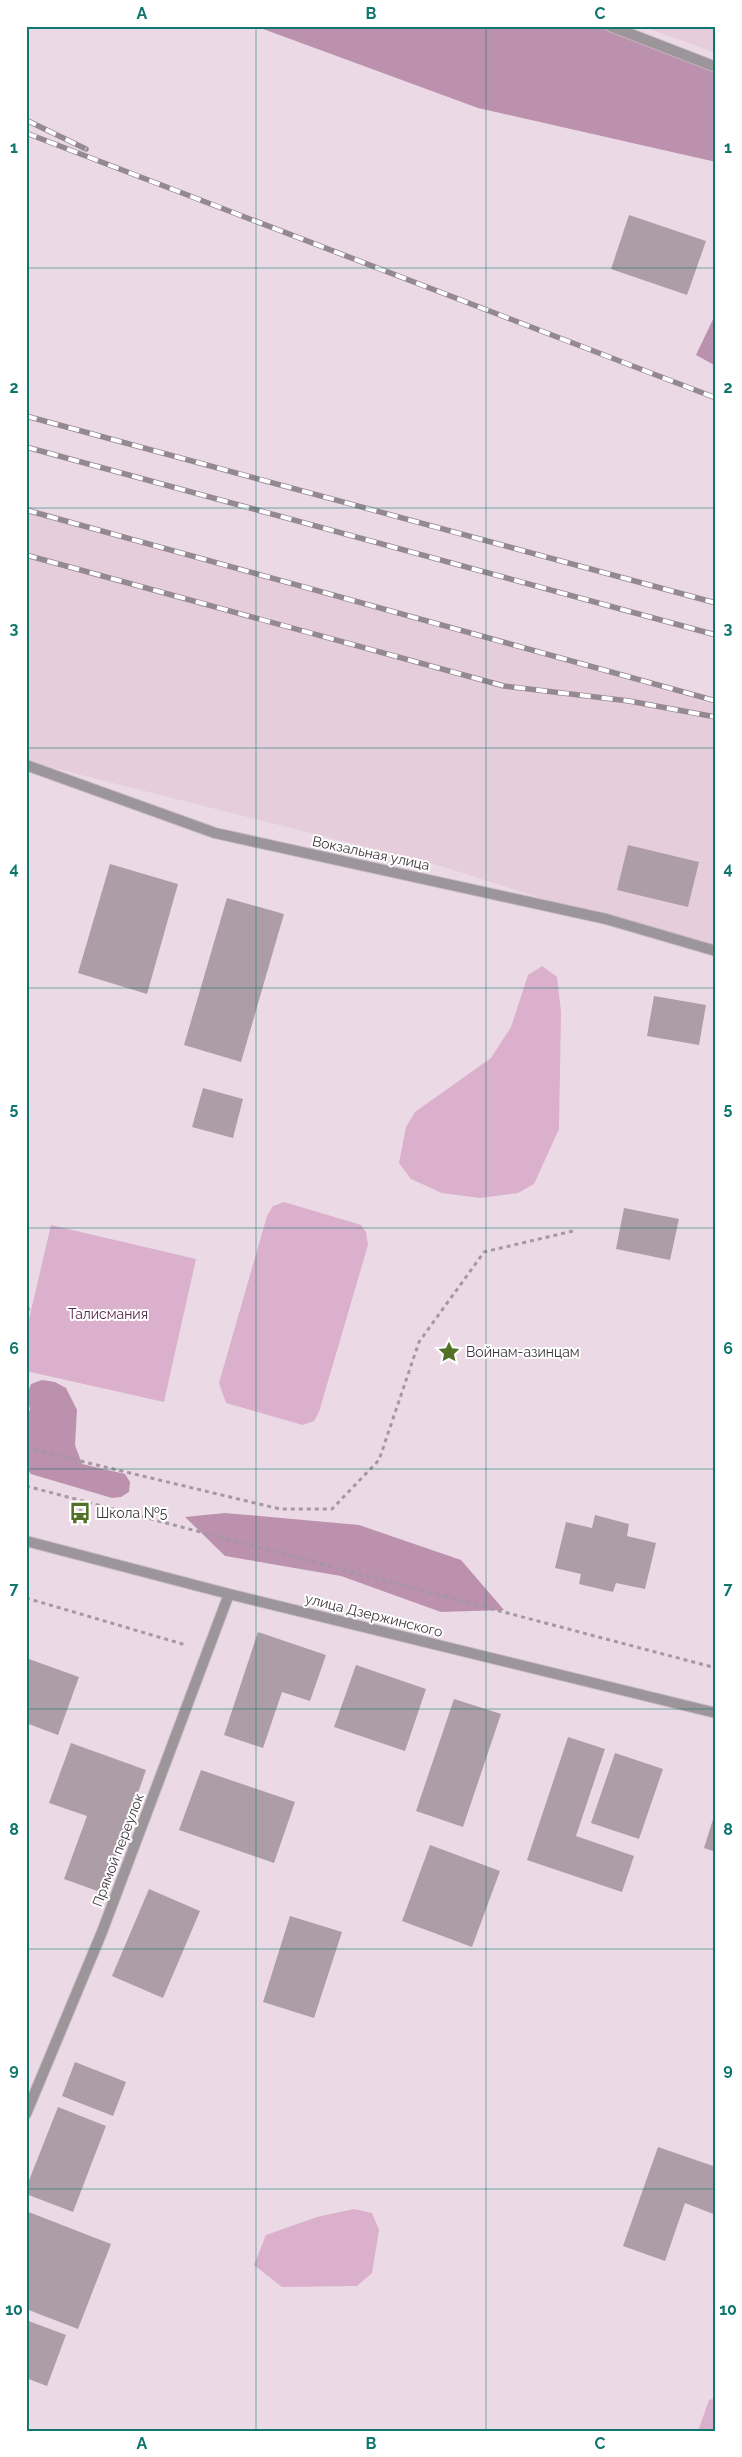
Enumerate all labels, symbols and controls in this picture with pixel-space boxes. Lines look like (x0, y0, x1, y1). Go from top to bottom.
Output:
text: A (137, 4, 148, 23)
text: B (366, 4, 377, 23)
text: C (595, 4, 606, 23)
text: 1 (10, 138, 18, 157)
text: 1 (724, 138, 732, 157)
text: 2 (9, 378, 19, 397)
text: 2 (723, 378, 733, 397)
text: 3 (10, 619, 19, 638)
text: 3 (724, 619, 733, 638)
street label: Вокзальная улица (311, 833, 431, 873)
text: 4 (9, 859, 19, 878)
text: 4 (723, 859, 733, 878)
text: 5 (10, 1099, 19, 1118)
text: 5 (724, 1099, 733, 1118)
park label: Талисмания (68, 1306, 148, 1322)
text: 6 (9, 1339, 19, 1358)
place icon: Войнам-азинцам (436, 1339, 462, 1365)
text: 6 (723, 1339, 733, 1358)
place label: Войнам-азинцам (466, 1344, 580, 1360)
bus stop icon: Школа №5 (67, 1500, 93, 1526)
place label: Школа №5 (96, 1505, 168, 1521)
text: 7 (10, 1579, 19, 1598)
text: 7 (724, 1579, 733, 1598)
street label: улица Дзержинского (303, 1590, 445, 1640)
street label: Прямой переулок (89, 1791, 147, 1909)
text: 8 (9, 1820, 19, 1839)
text: 8 (723, 1820, 733, 1839)
text: 9 (9, 2060, 19, 2079)
text: 9 (723, 2060, 733, 2079)
text: 10 (5, 2300, 23, 2319)
text: 10 (719, 2300, 737, 2319)
text: A (137, 2434, 148, 2453)
text: B (366, 2434, 377, 2453)
text: C (595, 2434, 606, 2453)

